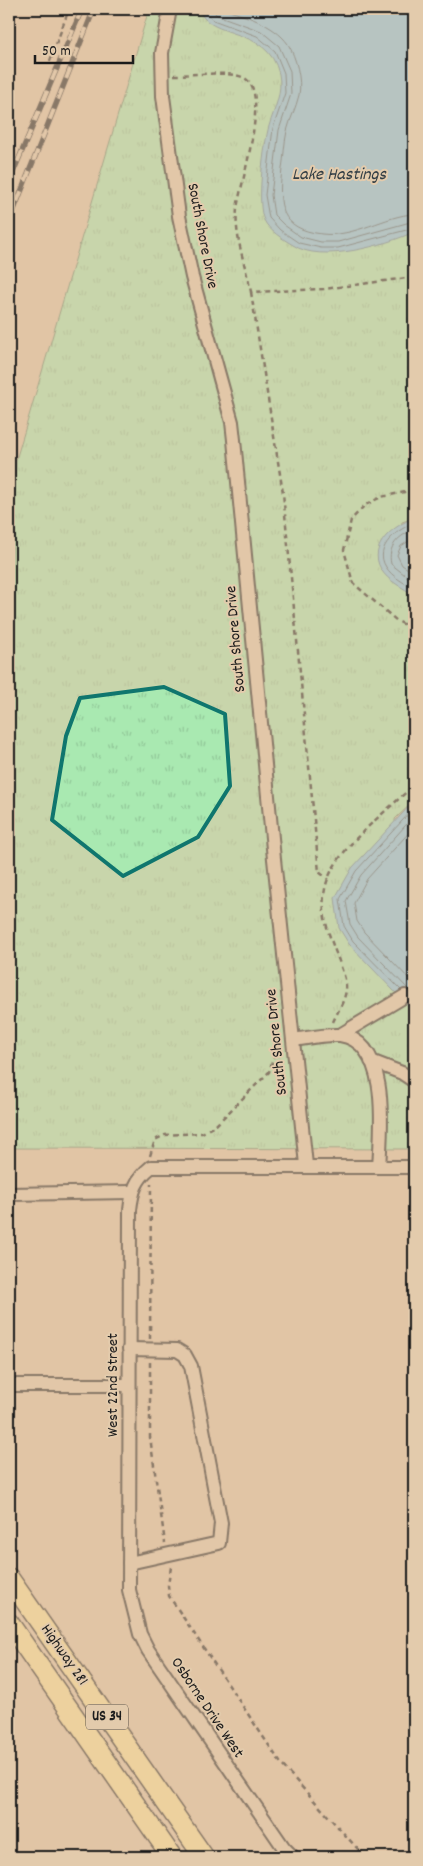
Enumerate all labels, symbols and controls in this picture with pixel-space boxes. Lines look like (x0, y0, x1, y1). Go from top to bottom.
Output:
scale bar (35, 32, 132, 64)
text: 50 m (42, 41, 71, 63)
water label: Lake Hastings (292, 163, 387, 188)
street label: South Shore Drive (181, 181, 223, 291)
street label: South Shore Drive (220, 585, 252, 693)
street label: South Shore Drive (260, 988, 294, 1096)
street label: West 22nd Street (102, 1333, 125, 1437)
street label: Highway 281 (34, 1620, 94, 1690)
street label: Osborne Drive West (165, 1653, 249, 1763)
road number: US 34 (86, 1704, 128, 1730)

